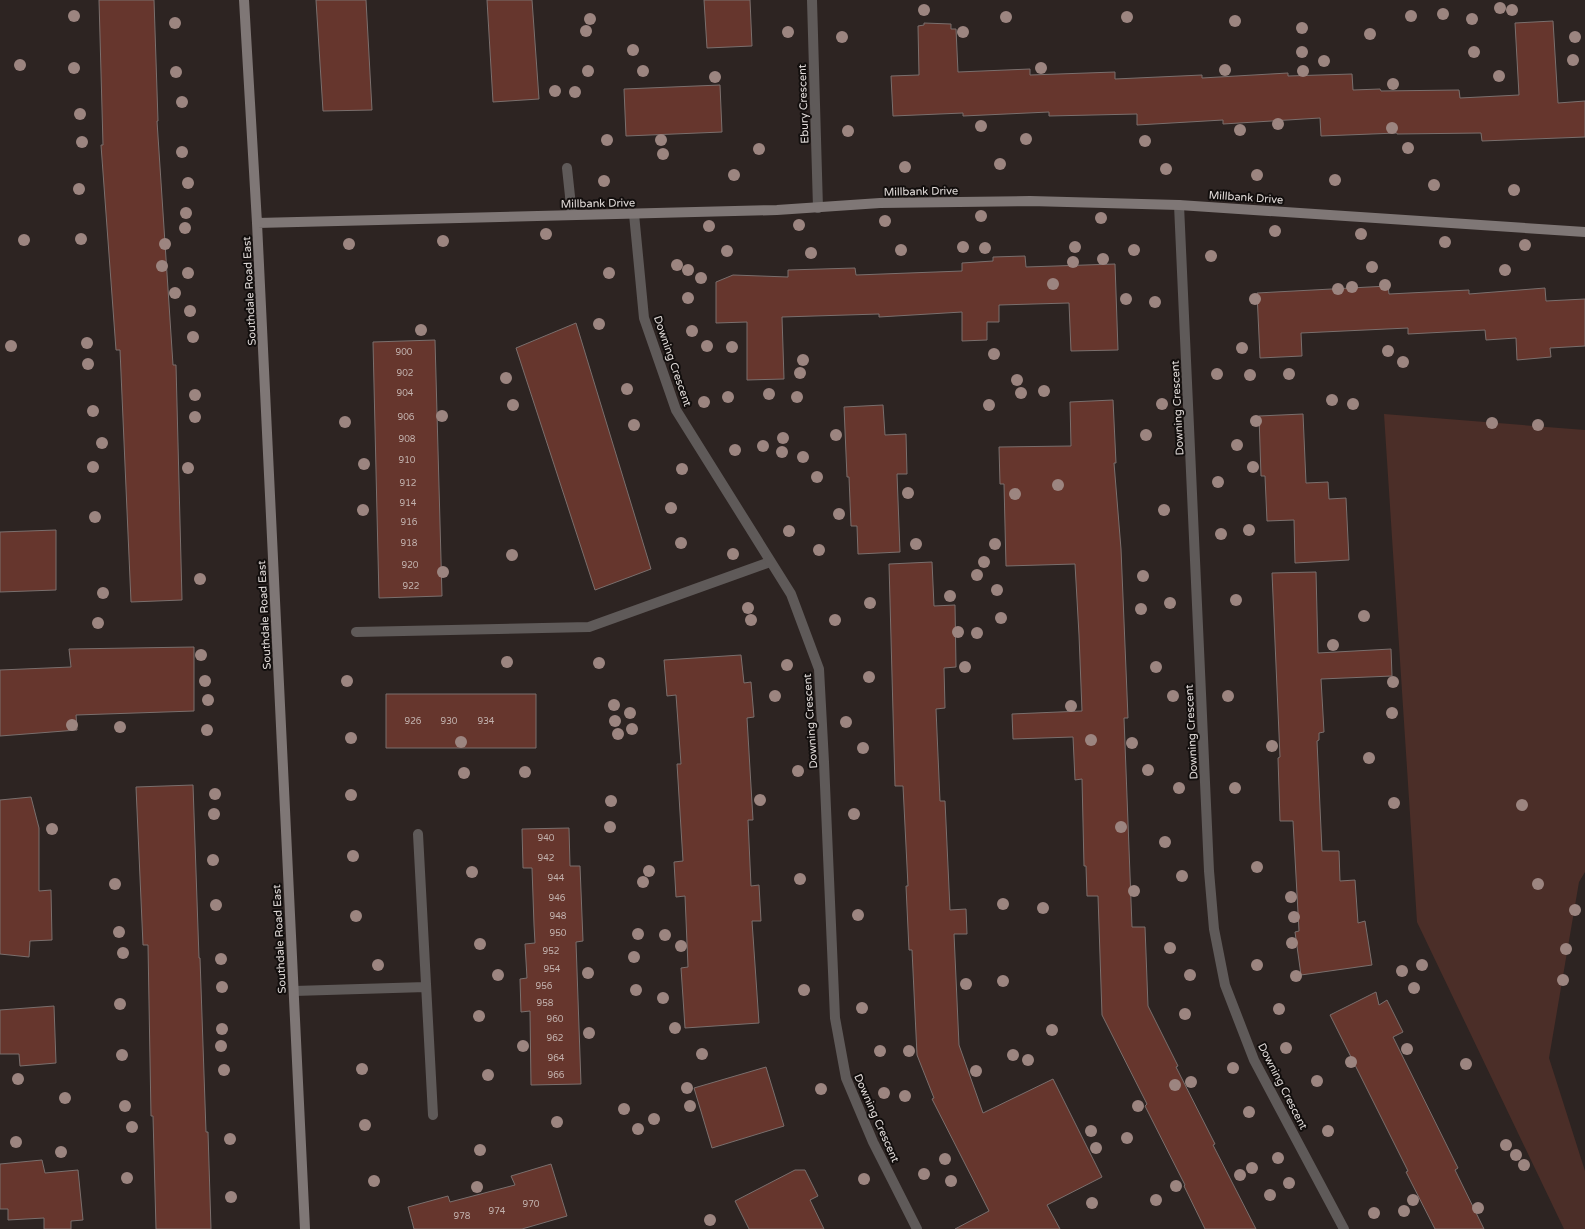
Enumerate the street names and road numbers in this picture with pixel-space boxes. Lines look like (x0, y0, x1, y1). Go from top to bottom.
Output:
street label: Ebury Crescent (796, 64, 811, 144)
street label: Millbank Drive (884, 184, 958, 199)
street label: Millbank Drive (1208, 188, 1284, 207)
street label: Millbank Drive (561, 196, 635, 211)
street label: Southdale Road East (240, 236, 259, 346)
street label: Downing Crescent (651, 314, 694, 408)
street label: Downing Crescent (1169, 360, 1186, 456)
street label: Southdale Road East (255, 560, 274, 670)
street label: Downing Crescent (801, 673, 820, 769)
street label: Downing Crescent (1183, 684, 1200, 780)
street label: Southdale Road East (270, 884, 289, 994)
street label: Downing Crescent (1255, 1041, 1310, 1132)
street label: Downing Crescent (851, 1072, 902, 1164)

